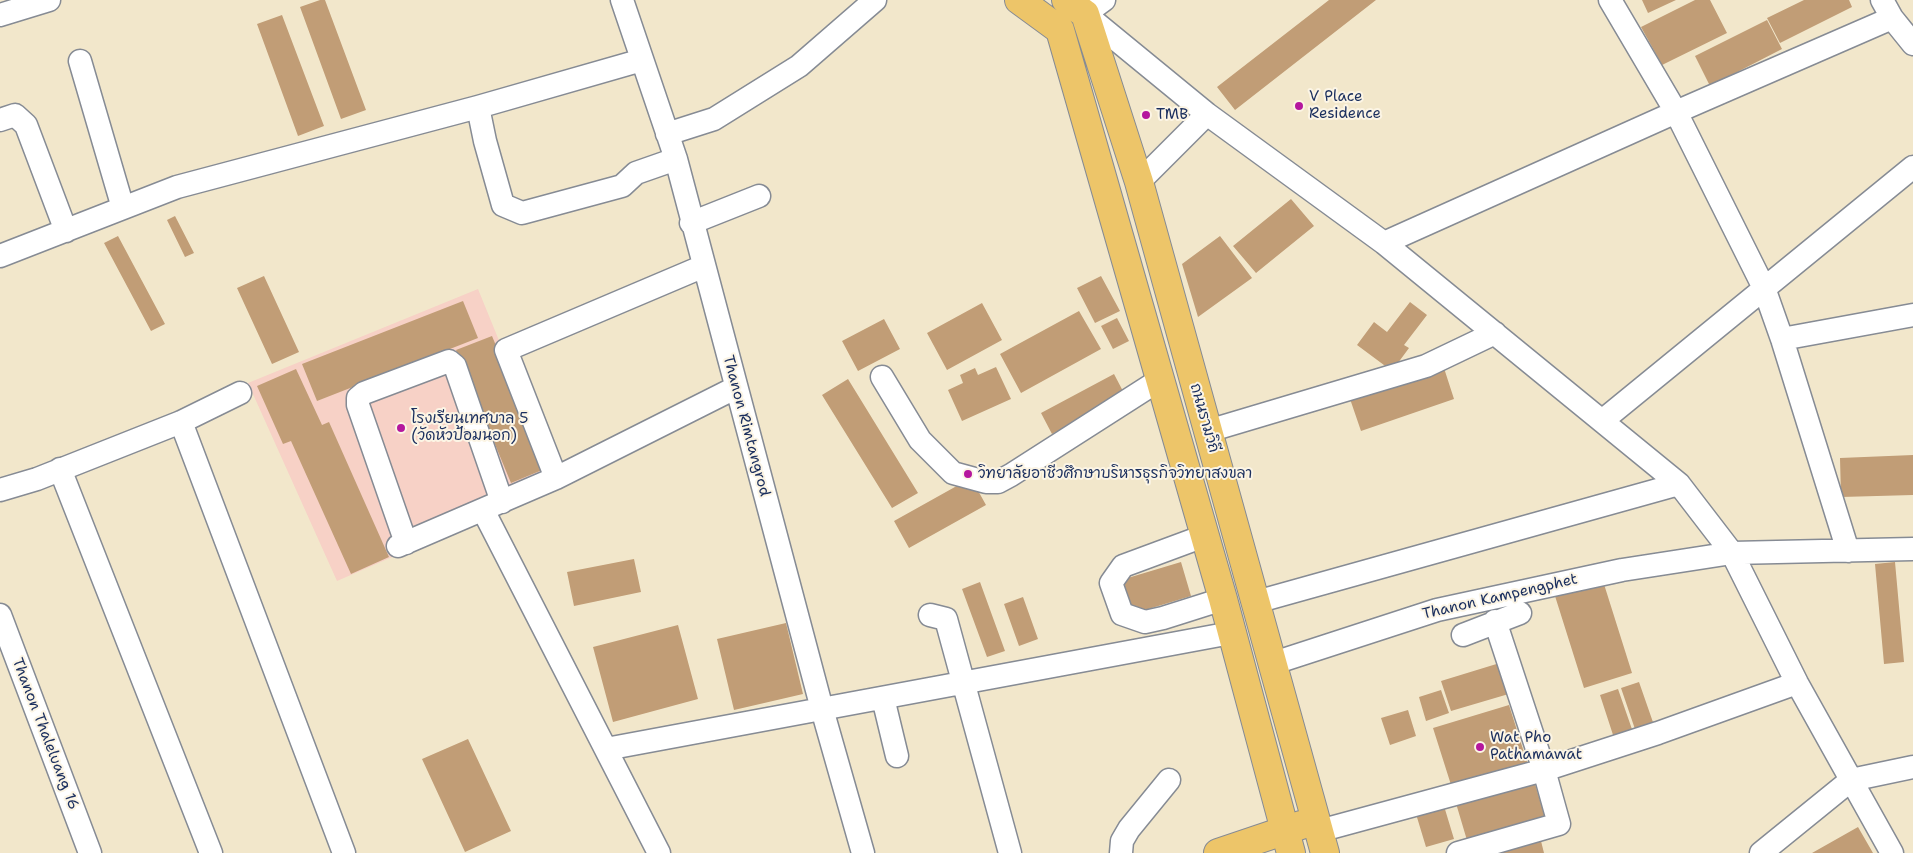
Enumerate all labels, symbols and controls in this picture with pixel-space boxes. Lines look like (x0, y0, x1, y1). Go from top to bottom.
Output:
place label: V Place Residence (1309, 88, 1381, 123)
marker: V Place Residence (1293, 100, 1305, 112)
place label: TMB (1156, 106, 1188, 124)
marker: TMB (1140, 109, 1152, 121)
street label: Thanon Rimtangrod (719, 354, 773, 498)
street label: ถนนรามวิถี (1186, 381, 1222, 455)
place label: โรงเรียนเทศบาล 5 (วัดหัวป้อมนอก) (411, 410, 529, 445)
marker: โรงเรียนเทศบาล 5 (วัดหัวป้อมนอก) (395, 422, 407, 434)
place label: วิทยาลัยอาชีวศึกษาบริหารธุรกิจวิทยาสงขลา (978, 465, 1252, 483)
marker: วิทยาลัยอาชีวศึกษาบริหารธุรกิจวิทยาสงขลา (962, 468, 974, 480)
street label: Thanon Kampengphet (1421, 570, 1579, 624)
street label: Thanon Thaleluang 16 (8, 656, 82, 812)
place label: Wat Pho Pathamawat (1490, 729, 1582, 764)
marker: Wat Pho Pathamawat (1474, 741, 1486, 753)

